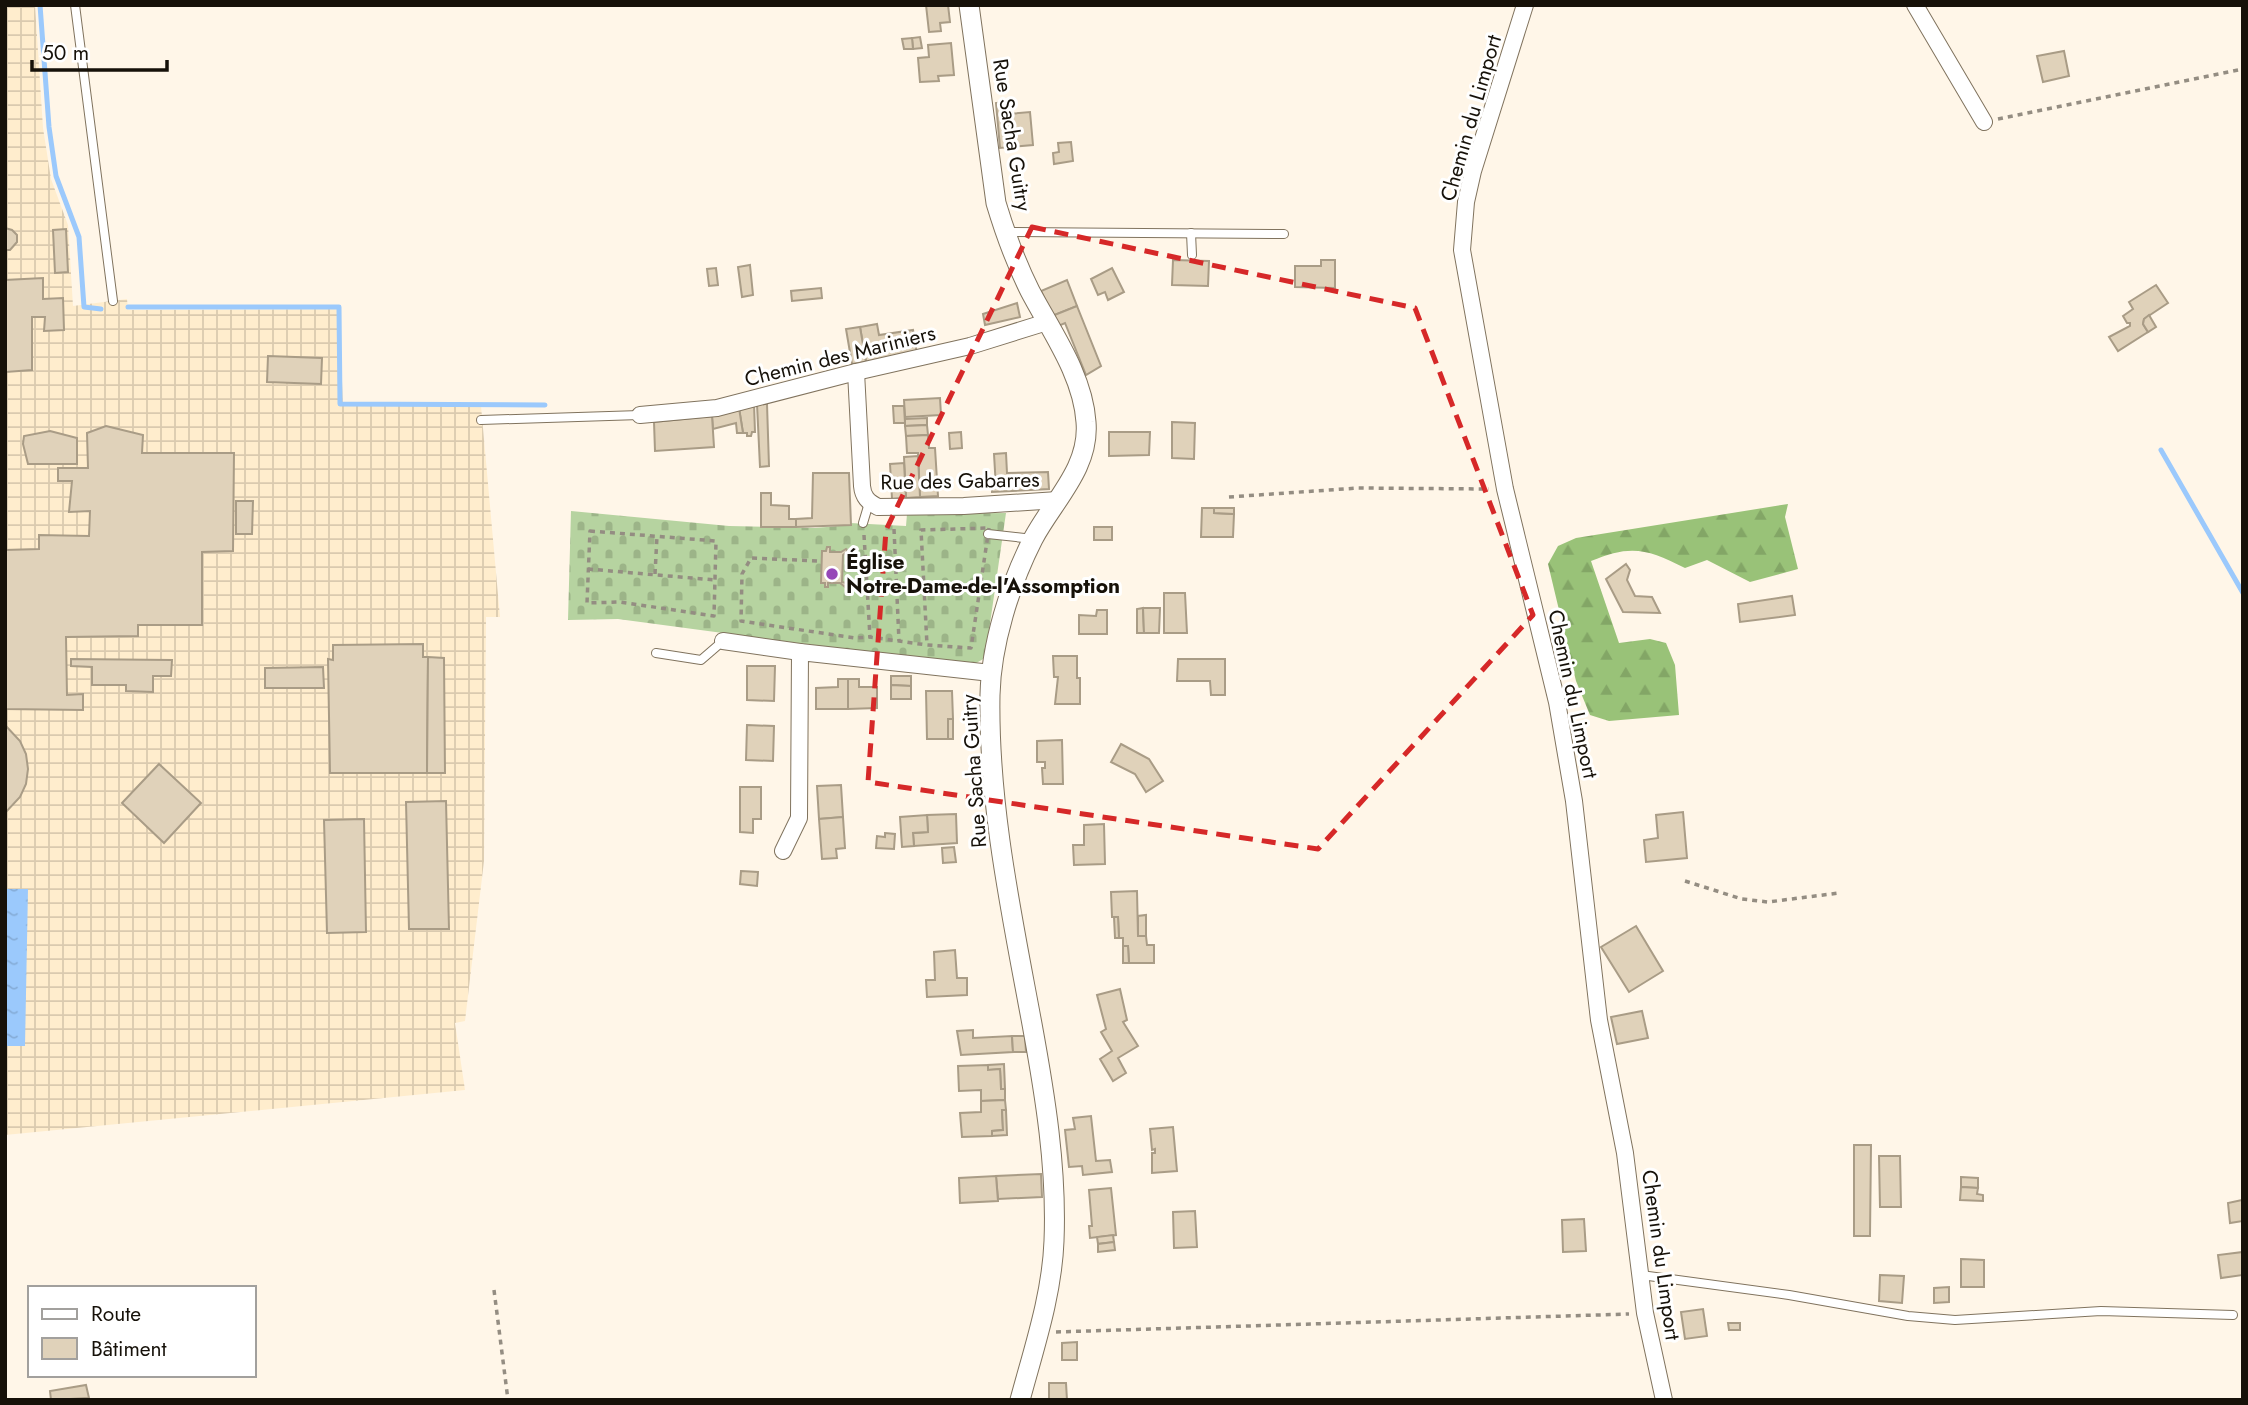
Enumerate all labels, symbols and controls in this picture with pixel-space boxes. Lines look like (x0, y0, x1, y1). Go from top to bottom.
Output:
scale bar (32, 28, 166, 72)
street label: Chemin du Limport (1433, 31, 1509, 205)
text: 50 m (42, 38, 89, 68)
street label: Rue Sacha Guitry (985, 57, 1039, 214)
street label: Chemin des Mariniers (741, 318, 939, 394)
street label: Rue des Gabarres (880, 465, 1040, 497)
place label: Église Notre-Dame-de-l'Assomption (846, 547, 1120, 601)
marker: Église Notre-Dame-de-l'Assomption (824, 566, 840, 582)
street label: Chemin du Limport (1540, 607, 1606, 781)
street label: Rue Sacha Guitry (954, 692, 994, 849)
street label: Chemin du Limport (1634, 1168, 1688, 1342)
legend (28, 1286, 256, 1377)
text: Route (91, 1299, 141, 1329)
text: Bâtiment (91, 1334, 167, 1364)

